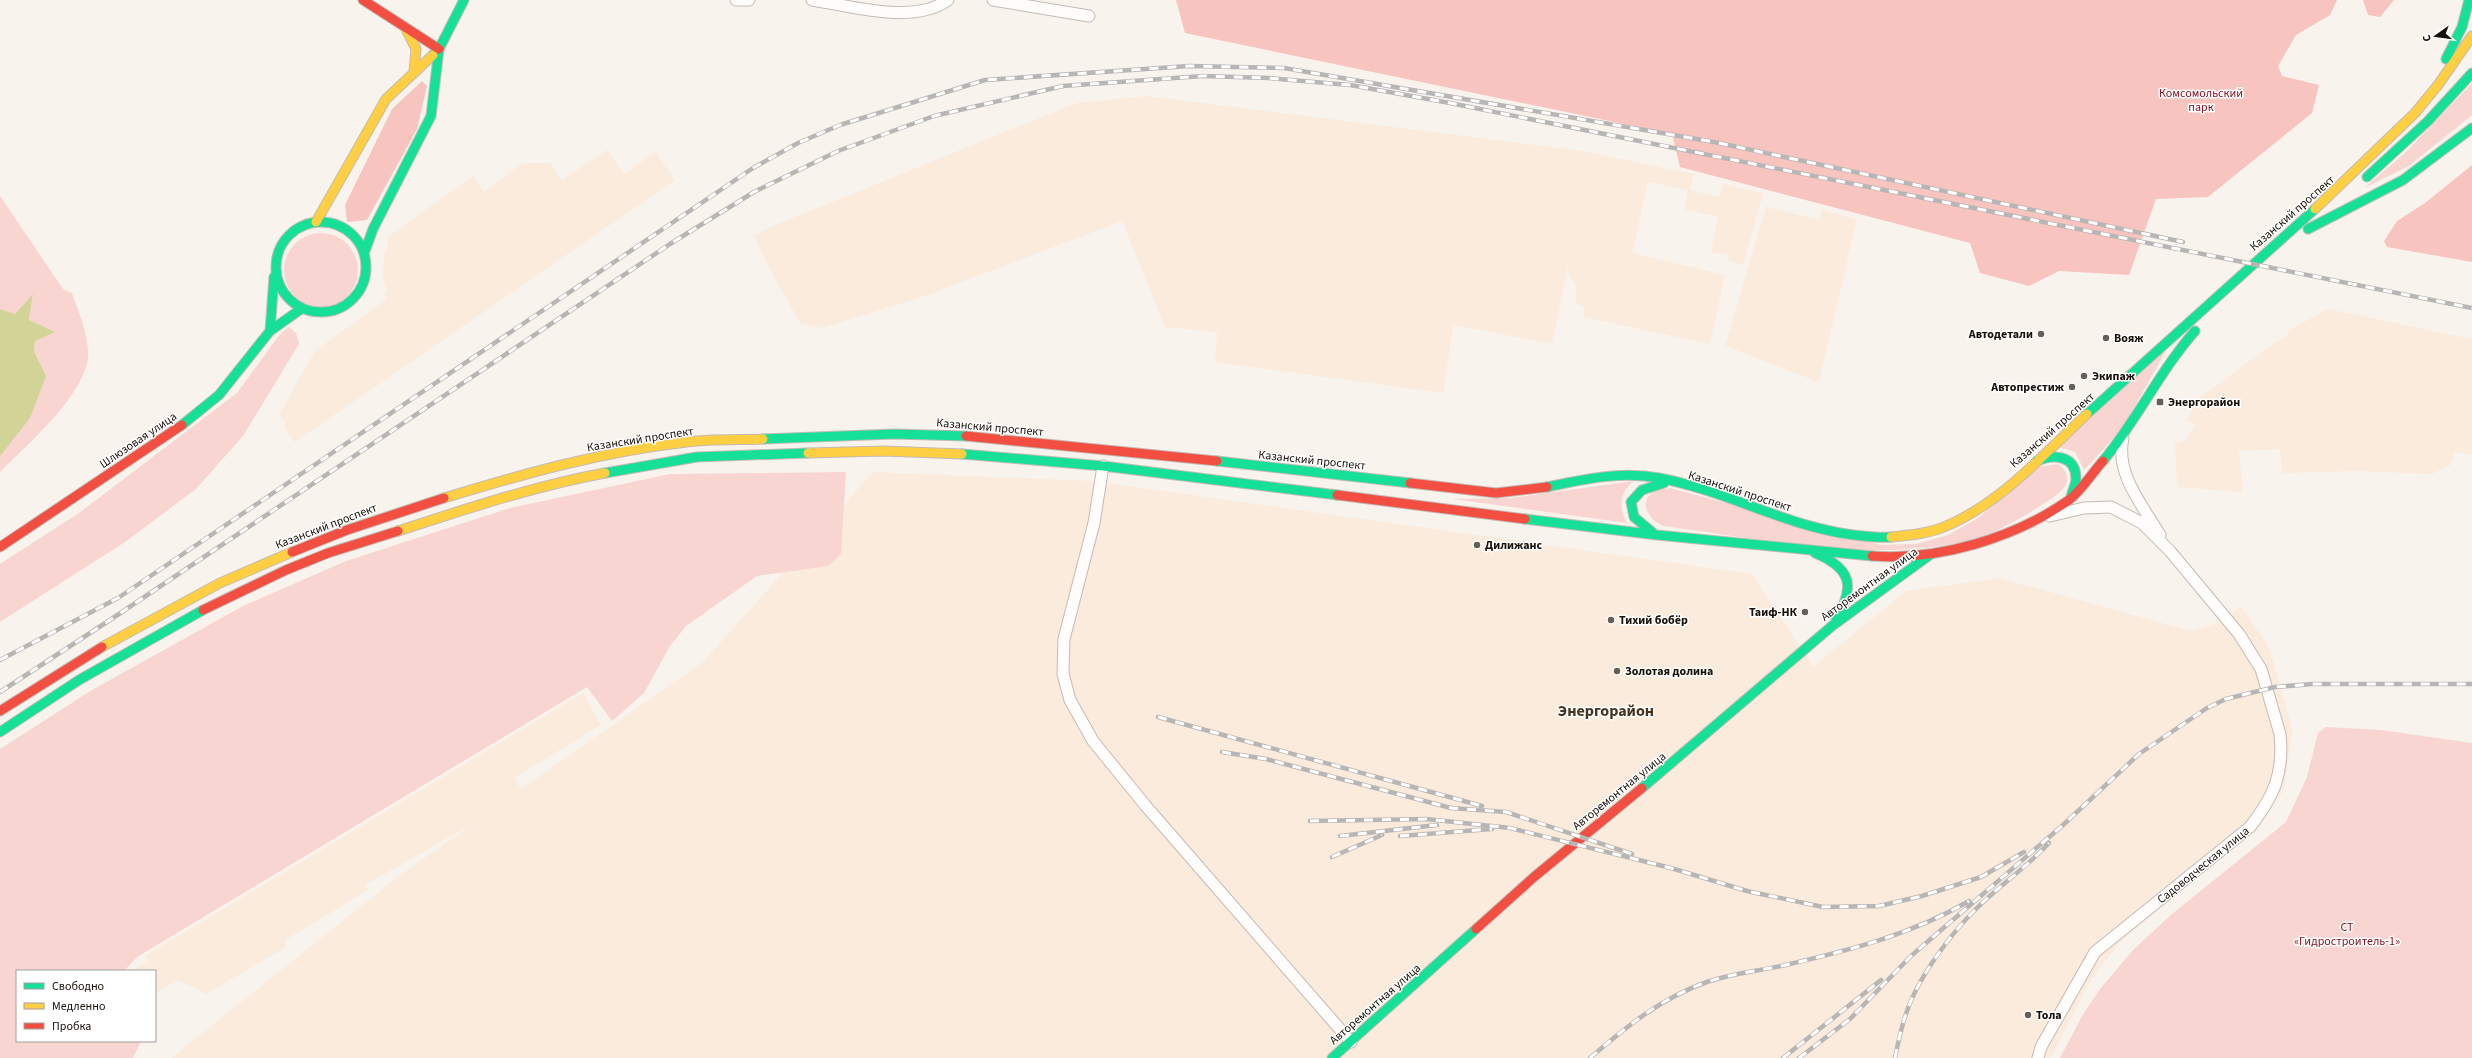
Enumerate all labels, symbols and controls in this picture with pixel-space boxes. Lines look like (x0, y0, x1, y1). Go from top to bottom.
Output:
north arrow (2416, 16, 2456, 56)
text: С (2419, 33, 2435, 43)
park label: Комсомольский парк (2159, 85, 2243, 116)
street label: Казанский проспект (2246, 171, 2339, 255)
place label: Автодетали (1968, 326, 2033, 343)
marker: Автодетали (2036, 329, 2046, 339)
place label: Вояж (2114, 330, 2144, 347)
marker: Вояж (2101, 333, 2111, 343)
place label: Экипаж (2092, 368, 2136, 385)
marker: Экипаж (2079, 371, 2089, 381)
place label: Автопрестиж (1990, 379, 2065, 396)
marker: Автопрестиж (2067, 382, 2077, 392)
street label: Казанский проспект (2006, 388, 2099, 472)
place label: Энергорайон (2168, 394, 2240, 411)
marker: Энергорайон (2155, 397, 2165, 407)
street label: Шлюзовая улица (96, 408, 180, 473)
street label: Казанский проспект (936, 414, 1045, 441)
street label: Казанский проспект (586, 423, 695, 456)
street label: Казанский проспект (1257, 446, 1367, 475)
street label: Казанский проспект (1686, 467, 1794, 516)
street label: Казанский проспект (273, 499, 380, 554)
place label: Дилижанс (1485, 537, 1542, 554)
marker: Дилижанс (1472, 540, 1482, 550)
street label: Авторемонтная улица (1817, 543, 1921, 625)
place label: Таиф-НК (1749, 604, 1798, 621)
marker: Таиф-НК (1800, 607, 1810, 617)
place label: Тихий бобёр (1619, 612, 1688, 629)
marker: Тихий бобёр (1606, 615, 1616, 625)
place label: Золотая долина (1625, 663, 1713, 680)
marker: Золотая долина (1612, 666, 1622, 676)
district label: Энергорайон (1558, 700, 1654, 722)
street label: Авторемонтная улица (1569, 748, 1670, 834)
street label: Садоводческая улица (2154, 823, 2253, 908)
park label: СТ «Гидростроитель-1» (2294, 919, 2400, 950)
street label: Авторемонтная улица (1326, 960, 1425, 1049)
legend (16, 970, 156, 1042)
text: Свободно (52, 978, 104, 995)
text: Медленно (52, 998, 106, 1015)
place label: Тола (2036, 1007, 2062, 1024)
marker: Тола (2023, 1010, 2033, 1020)
text: Пробка (52, 1018, 91, 1035)

